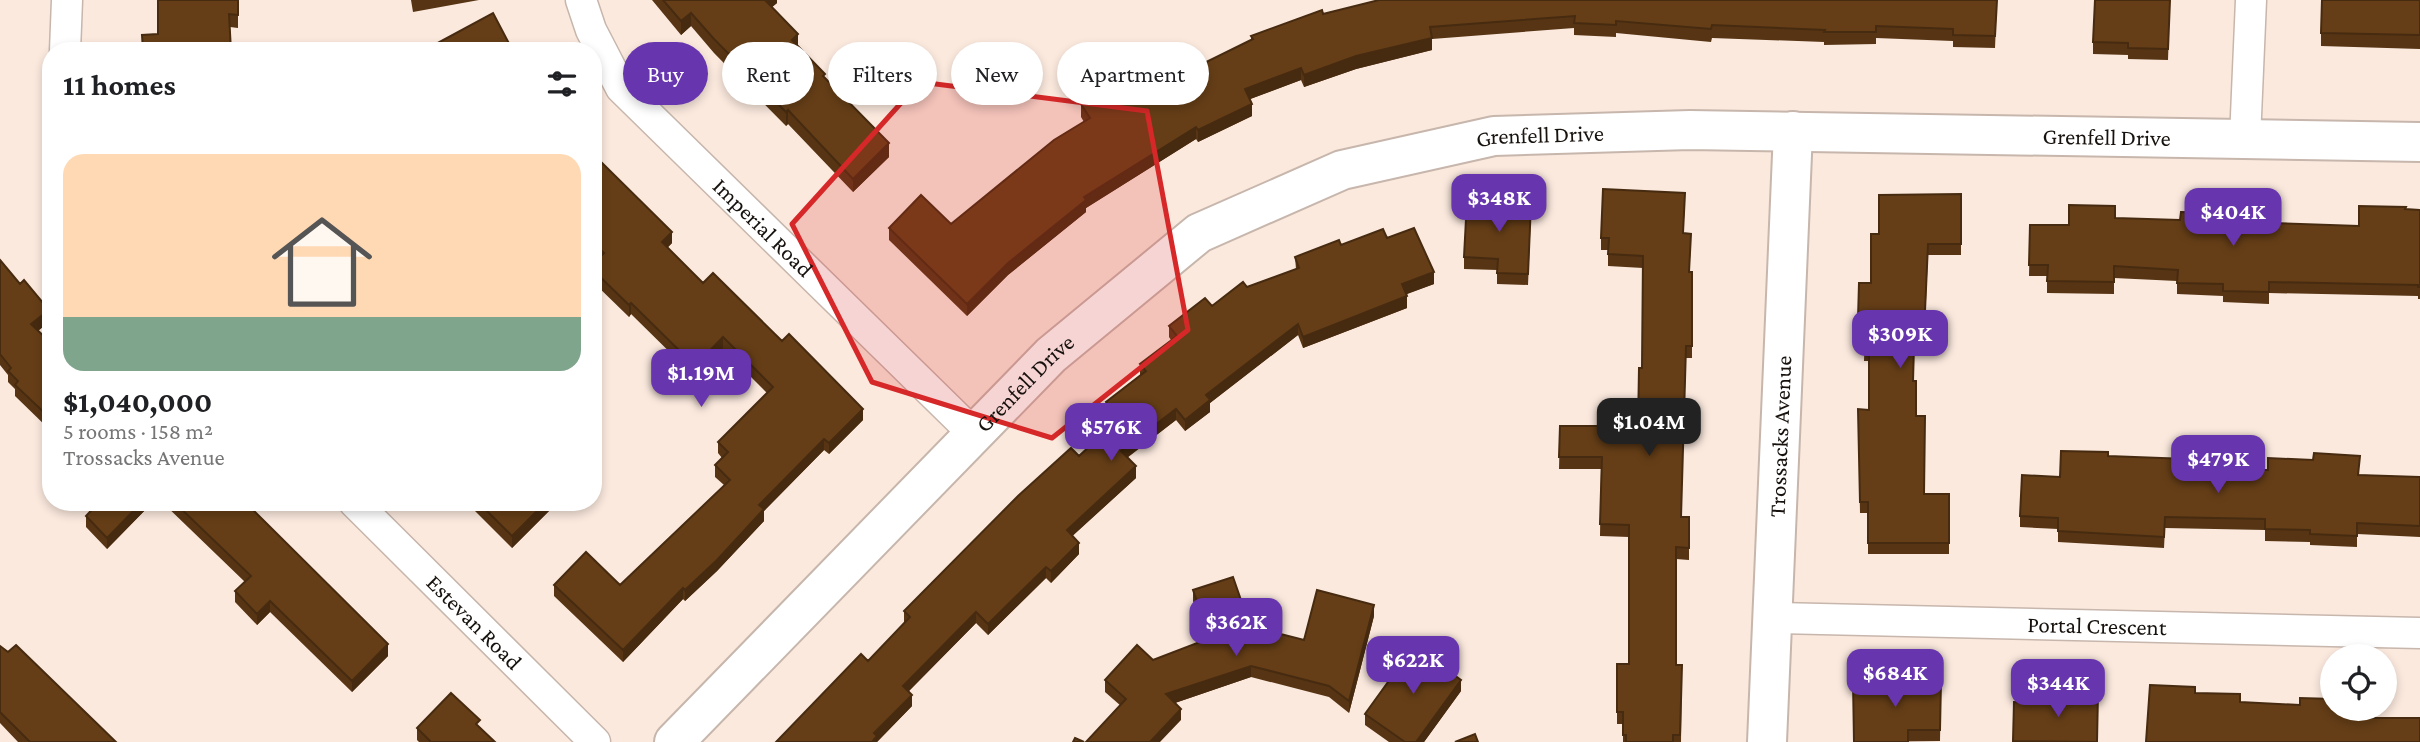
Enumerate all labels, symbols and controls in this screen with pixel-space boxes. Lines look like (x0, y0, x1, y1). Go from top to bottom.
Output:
chip: Buy (623, 42, 708, 105)
chip: Rent (722, 42, 814, 105)
chip: Filters (828, 42, 937, 105)
chip: New (951, 42, 1043, 105)
chip: Apartment (1057, 42, 1209, 105)
icon: filters (543, 65, 581, 103)
text: 11 homes (63, 68, 176, 101)
street label: Grenfell Drive (1474, 120, 1604, 153)
street label: Grenfell Drive (2043, 123, 2171, 151)
street label: Imperial Road (708, 173, 819, 282)
pin: $348K (1450, 174, 1548, 234)
text: $348K (1467, 184, 1531, 210)
pin: $404K (2184, 188, 2282, 248)
text: $404K (2201, 198, 2265, 224)
icon: home (259, 199, 385, 325)
pin: $309K (1851, 310, 1949, 370)
text: $309K (1868, 320, 1932, 346)
street label: Grenfell Drive (970, 329, 1079, 437)
pin: $1.19M (644, 350, 758, 409)
street label: Trossacks Avenue (1764, 355, 1796, 518)
text: $1.19M (667, 359, 735, 385)
text: $1,040,000 (63, 385, 212, 418)
pin: $1.04M (1592, 398, 1706, 458)
pin: $576K (1062, 404, 1160, 463)
text: $1.04M (1613, 408, 1685, 434)
text: $576K (1081, 413, 1141, 439)
text: 5 rooms · 158 m² (63, 418, 213, 444)
pin: $479K (2169, 435, 2267, 495)
text: Trossacks Avenue (63, 444, 225, 470)
text: $479K (2187, 445, 2249, 471)
street label: Estevan Road (422, 569, 527, 675)
pin: $362K (1187, 598, 1285, 658)
text: $362K (1205, 608, 1267, 634)
street label: Portal Crescent (2027, 611, 2167, 640)
pin: $622K (1364, 636, 1462, 696)
map controls (2320, 644, 2397, 721)
button: locate (2320, 644, 2397, 721)
text: $622K (1382, 646, 1444, 672)
pin: $684K (1846, 650, 1944, 709)
text: $684K (1863, 659, 1927, 685)
pin: $344K (2009, 660, 2107, 719)
text: $344K (2027, 669, 2089, 695)

